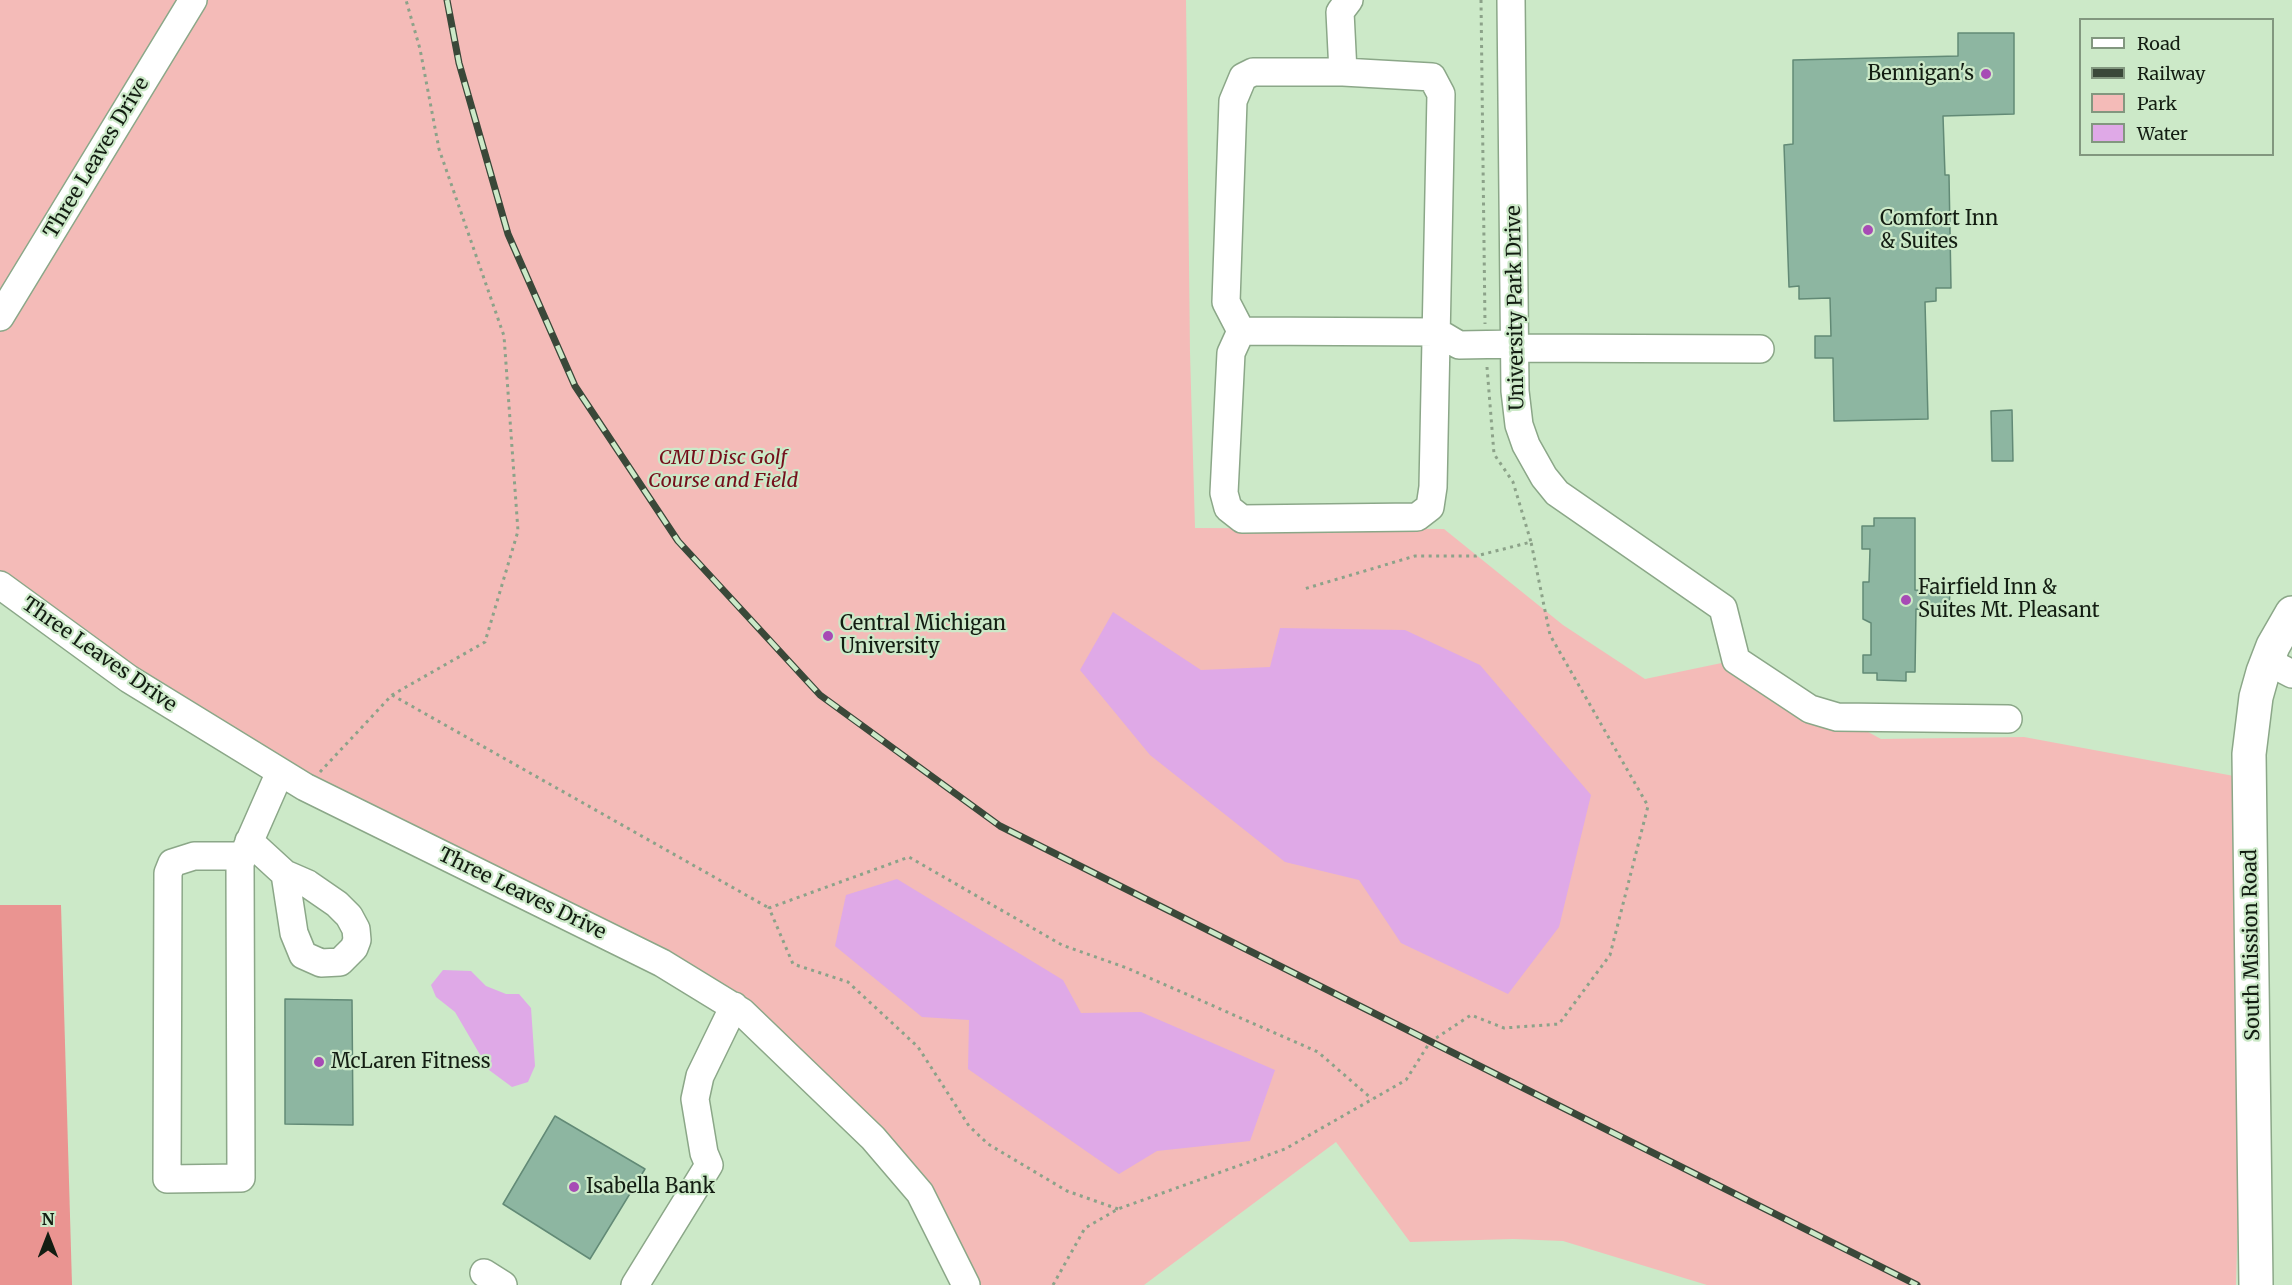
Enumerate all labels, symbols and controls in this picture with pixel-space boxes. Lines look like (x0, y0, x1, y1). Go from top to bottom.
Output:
legend (2079, 18, 2274, 156)
text: Road (2137, 32, 2181, 55)
place label: Bennigan's (1867, 62, 1974, 86)
text: Railway (2137, 62, 2205, 85)
marker: Bennigan's (1979, 67, 1993, 81)
street label: Three Leaves Drive (39, 73, 155, 243)
text: Park (2137, 92, 2177, 115)
text: Water (2137, 122, 2188, 145)
street label: University Park Drive (1502, 205, 1530, 411)
place label: Comfort Inn & Suites (1880, 207, 1998, 254)
marker: Comfort Inn & Suites (1861, 223, 1875, 237)
park label: CMU Disc Golf Course and Field (648, 446, 798, 493)
place label: Fairfield Inn & Suites Mt. Pleasant (1918, 576, 2099, 623)
street label: Three Leaves Drive (17, 593, 181, 717)
marker: Fairfield Inn & Suites Mt. Pleasant (1899, 593, 1913, 607)
place label: Central Michigan University (840, 612, 1006, 659)
marker: Central Michigan University (821, 629, 835, 643)
street label: Three Leaves Drive (434, 843, 610, 945)
street label: South Mission Road (2238, 849, 2266, 1041)
place label: McLaren Fitness (331, 1050, 491, 1074)
marker: McLaren Fitness (312, 1055, 326, 1069)
place label: Isabella Bank (586, 1175, 715, 1199)
marker: Isabella Bank (567, 1180, 581, 1194)
north arrow (18, 1207, 78, 1267)
text: N (42, 1209, 54, 1229)

